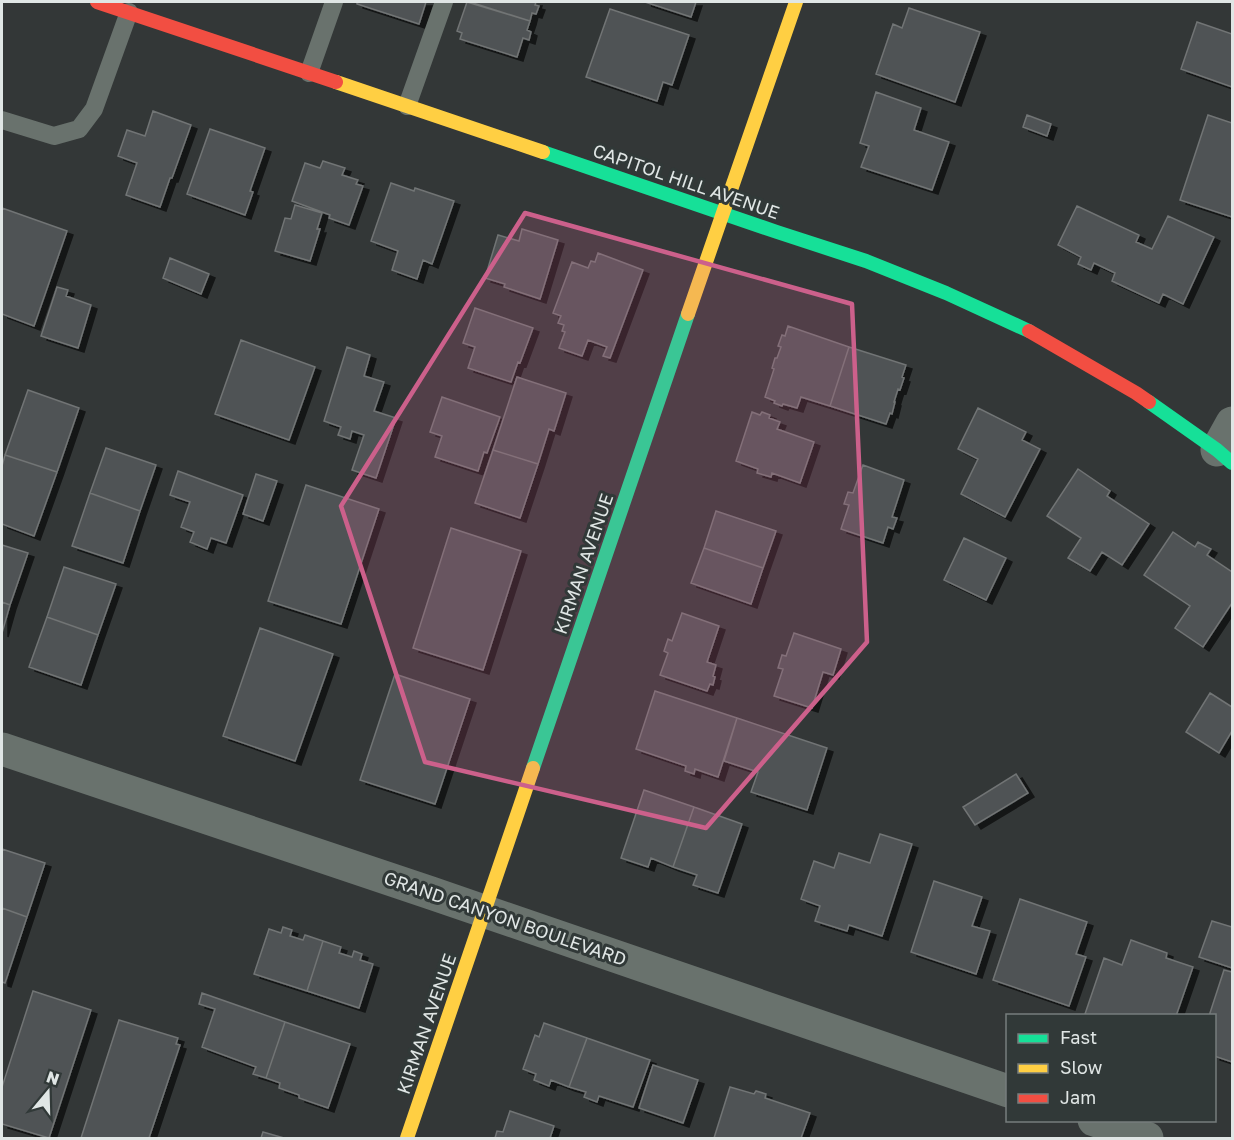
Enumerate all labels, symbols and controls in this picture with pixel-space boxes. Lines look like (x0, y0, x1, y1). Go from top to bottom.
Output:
street label: CAPITOL HILL AVENUE (590, 139, 783, 223)
street label: KIRMAN AVENUE (549, 490, 617, 637)
street label: GRAND CANYON BOULEVARD (381, 866, 629, 970)
street label: KIRMAN AVENUE (392, 950, 460, 1097)
legend (1006, 1014, 1216, 1122)
text: Fast (1060, 1026, 1097, 1048)
text: Slow (1060, 1056, 1103, 1078)
north arrow (18, 1062, 78, 1122)
text: N (44, 1066, 62, 1089)
text: Jam (1060, 1086, 1096, 1108)

